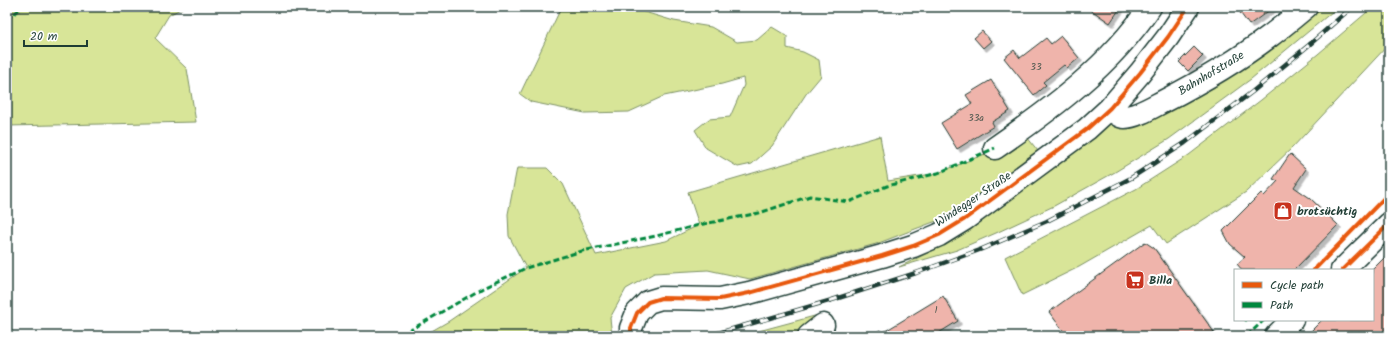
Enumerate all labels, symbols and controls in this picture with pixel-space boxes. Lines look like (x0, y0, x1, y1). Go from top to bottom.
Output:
scale bar (24, 22, 87, 48)
text: 20 m (30, 27, 58, 46)
street label: Bahnhofstraße (1175, 46, 1248, 101)
house number: 33 (1030, 59, 1042, 75)
house number: 33a (968, 110, 984, 126)
street label: Windegger Straße (931, 166, 1016, 232)
shop icon: brotsüchtig (1272, 200, 1294, 222)
place label: brotsüchtig (1297, 202, 1358, 221)
supermarket icon: Billa (1124, 269, 1146, 291)
legend (1234, 269, 1374, 321)
place label: Billa (1149, 271, 1172, 290)
text: Cycle path (1270, 276, 1324, 295)
text: Path (1270, 296, 1293, 315)
house number: 1 (934, 302, 938, 318)

